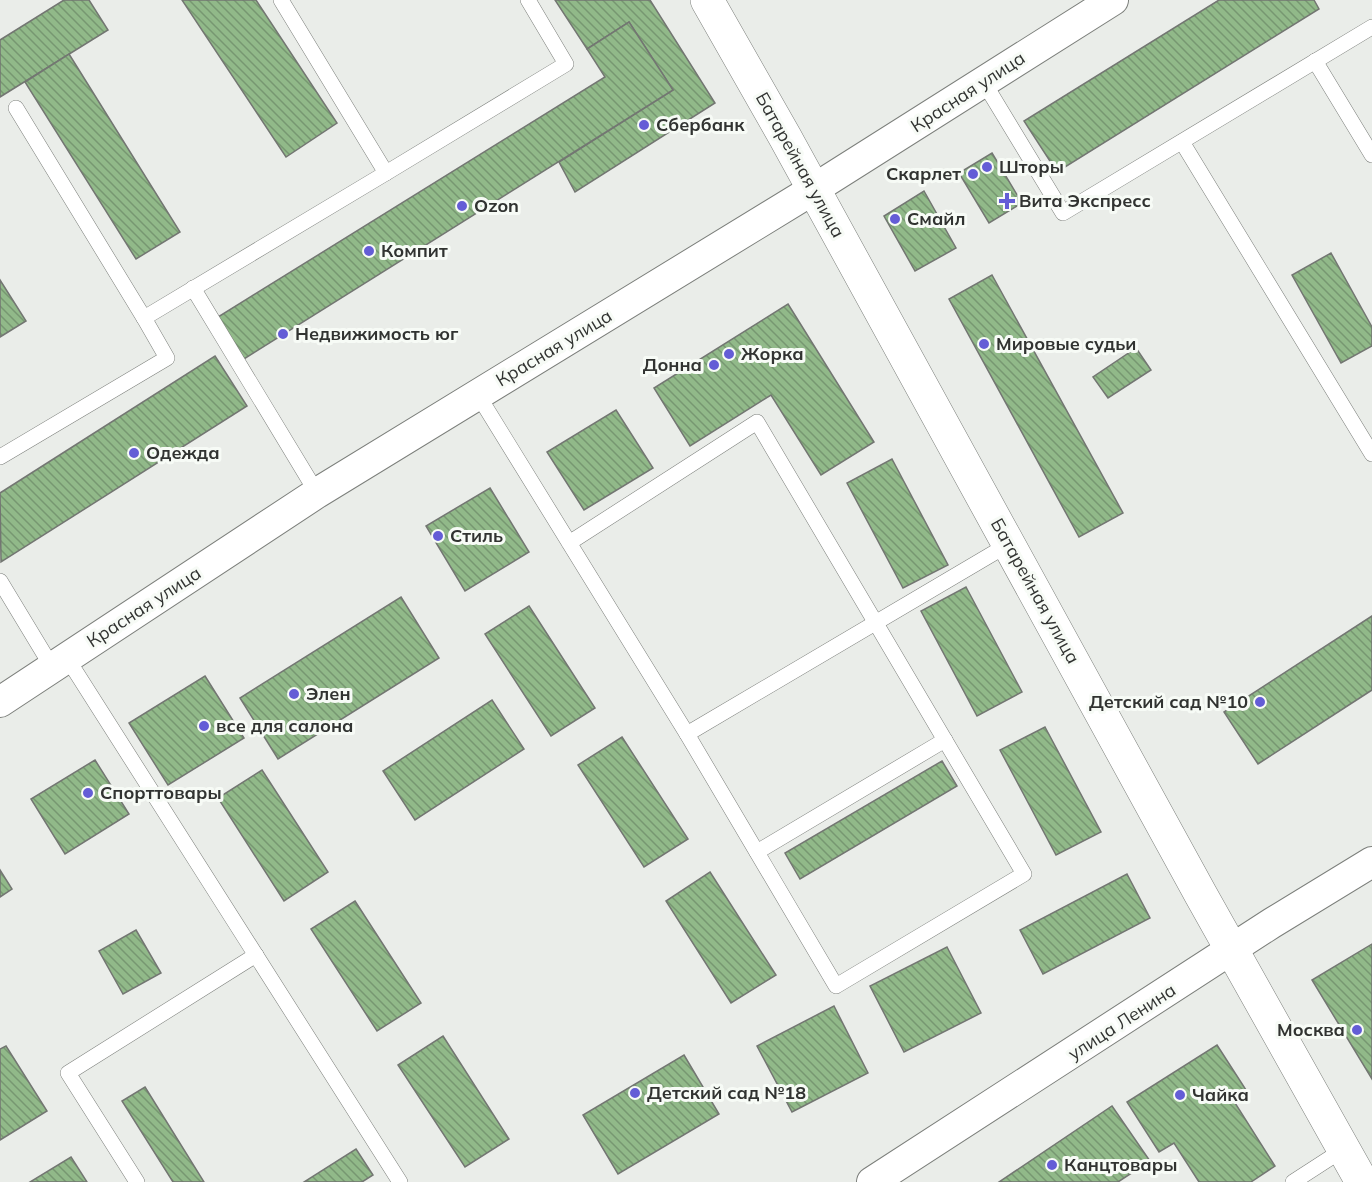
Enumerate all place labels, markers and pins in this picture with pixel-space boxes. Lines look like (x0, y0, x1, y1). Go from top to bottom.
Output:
place label: Сбербанк (656, 113, 745, 136)
marker: Сбербанк (637, 118, 651, 132)
place label: Шторы (999, 155, 1064, 178)
marker: Шторы (980, 160, 994, 174)
place label: Скарлет (886, 162, 961, 185)
marker: Скарлет (966, 167, 980, 181)
place label: Вита Экспресс (1019, 189, 1151, 212)
place label: Ozon (474, 194, 519, 217)
marker: Вита Экспресс (1000, 194, 1014, 208)
marker: Ozon (455, 199, 469, 213)
place label: Смайл (907, 207, 965, 230)
marker: Смайл (888, 212, 902, 226)
place label: Компит (381, 239, 448, 262)
marker: Компит (362, 244, 376, 258)
place label: Недвижимость юг (295, 322, 459, 345)
marker: Недвижимость юг (276, 327, 290, 341)
place label: Мировые судьи (996, 332, 1136, 355)
marker: Мировые судьи (977, 337, 991, 351)
place label: Жорка (741, 342, 804, 365)
marker: Жорка (722, 347, 736, 361)
place label: Донна (643, 353, 702, 376)
marker: Донна (707, 358, 721, 372)
place label: Одежда (146, 441, 220, 464)
marker: Одежда (127, 446, 141, 460)
place label: Стиль (450, 524, 503, 547)
marker: Стиль (431, 529, 445, 543)
place label: Элен (306, 682, 351, 705)
marker: Элен (287, 687, 301, 701)
place label: Детский сад №10 (1089, 690, 1248, 713)
marker: Детский сад №10 (1253, 695, 1267, 709)
place label: все для салона (216, 714, 353, 737)
marker: все для салона (197, 719, 211, 733)
place label: Спорттовары (100, 781, 222, 804)
marker: Спорттовары (81, 786, 95, 800)
place label: Москва (1277, 1018, 1345, 1041)
marker: Москва (1350, 1023, 1364, 1037)
place label: Детский сад №18 (647, 1081, 806, 1104)
place label: Чайка (1192, 1083, 1249, 1106)
marker: Детский сад №18 (628, 1086, 642, 1100)
marker: Чайка (1173, 1088, 1187, 1102)
place label: Канцтовары (1064, 1153, 1177, 1176)
marker: Канцтовары (1045, 1158, 1059, 1172)

